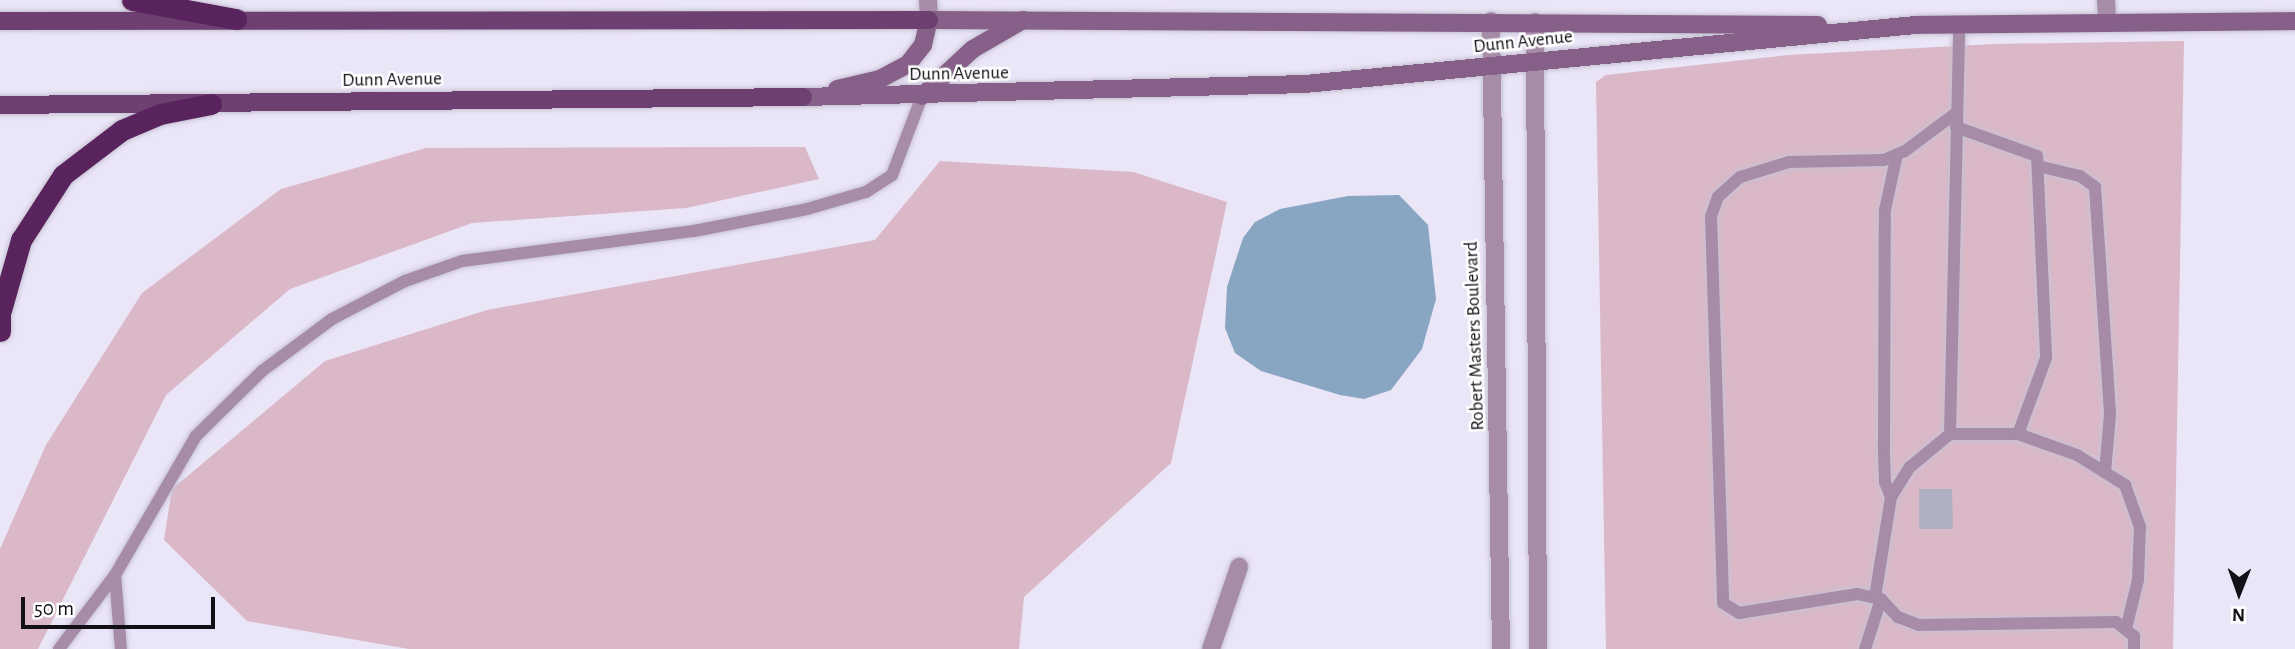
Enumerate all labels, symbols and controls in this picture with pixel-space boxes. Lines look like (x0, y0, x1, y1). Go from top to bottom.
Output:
street label: Dunn Avenue (1472, 25, 1574, 59)
street label: Dunn Avenue (909, 62, 1009, 86)
street label: Dunn Avenue (342, 68, 442, 92)
street label: Robert Masters Boulevard (1460, 241, 1490, 431)
north arrow (2204, 558, 2274, 628)
scale bar (24, 582, 219, 626)
text: 50 m (34, 598, 74, 619)
text: N (2232, 605, 2245, 624)

